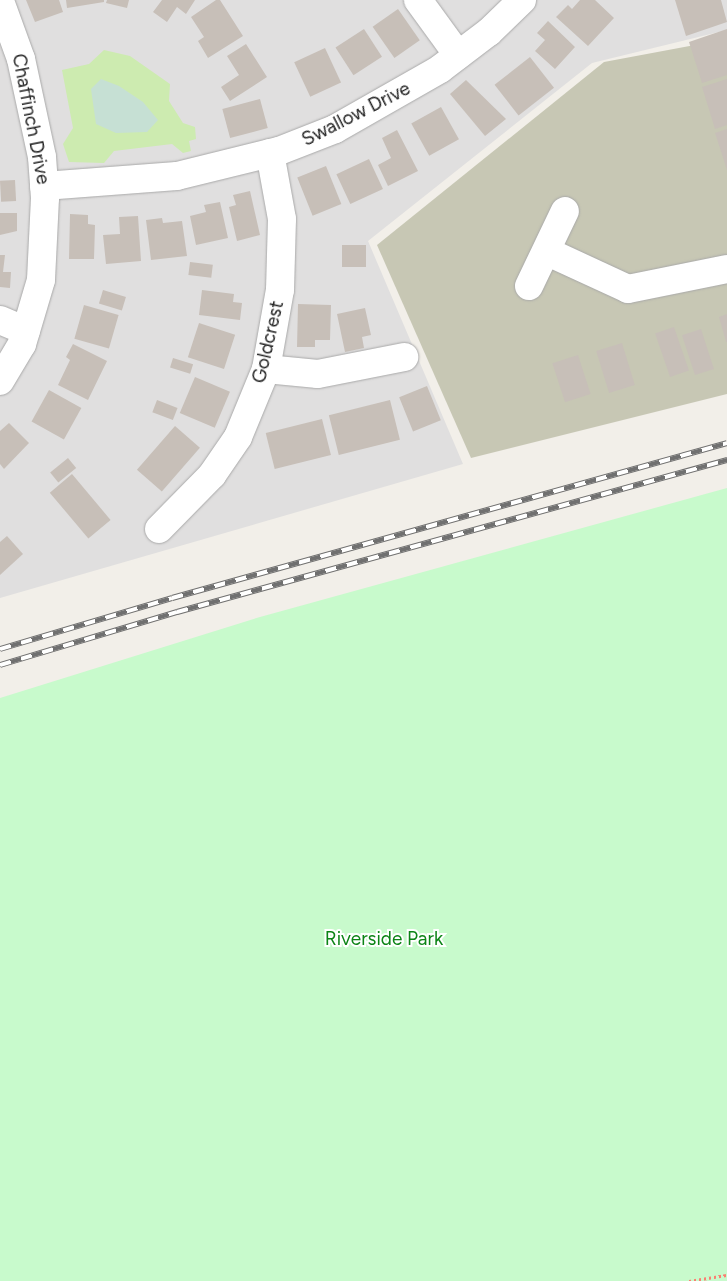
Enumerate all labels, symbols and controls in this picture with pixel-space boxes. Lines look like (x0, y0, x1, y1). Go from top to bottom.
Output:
street label: Chaffinch Drive (7, 52, 55, 186)
street label: Swallow Drive (298, 77, 414, 151)
street label: Goldcrest (247, 299, 289, 385)
park label: Riverside Park (325, 928, 443, 950)

